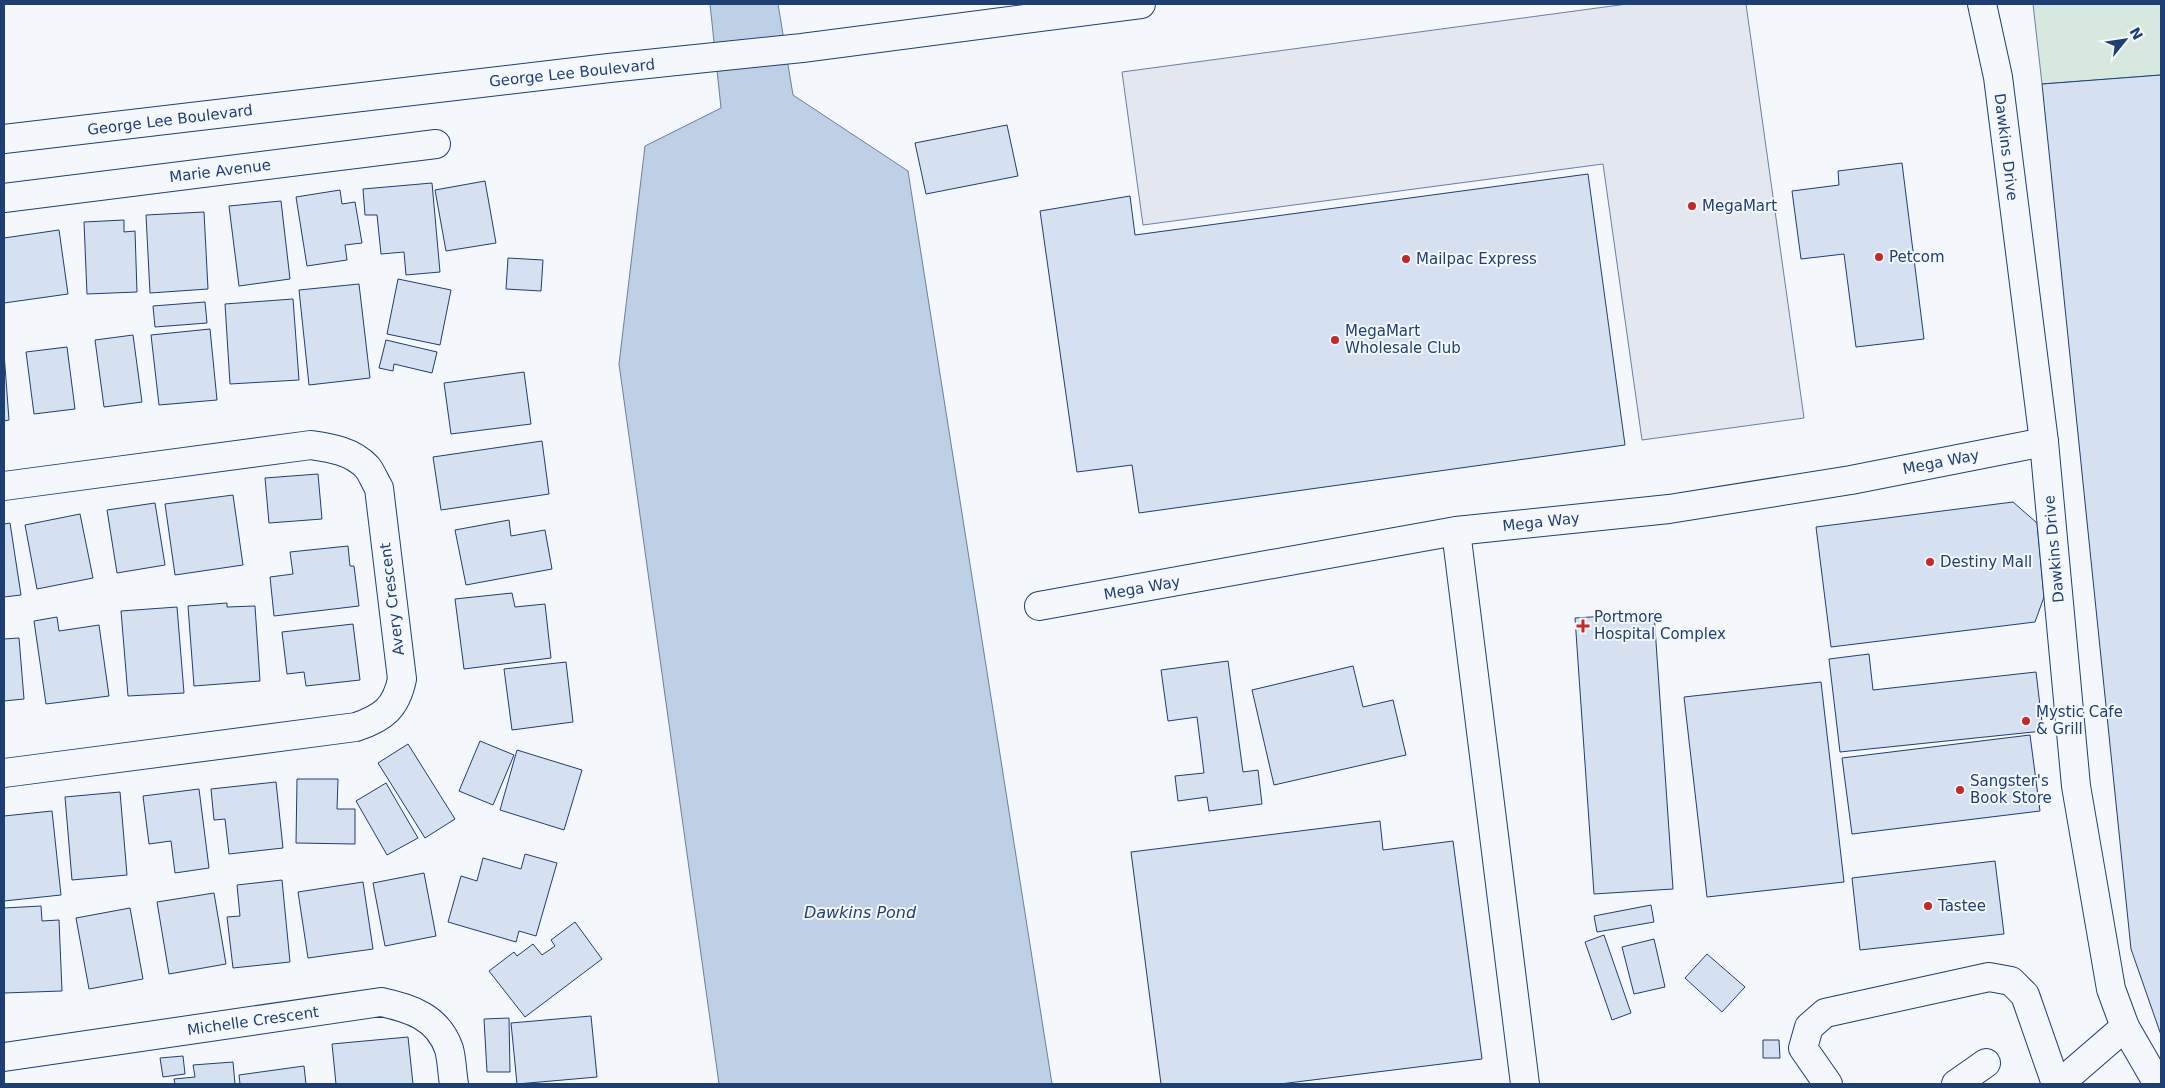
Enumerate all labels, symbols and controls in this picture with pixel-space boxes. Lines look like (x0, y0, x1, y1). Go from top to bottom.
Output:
north arrow (2100, 15, 2150, 65)
text: N (2126, 24, 2146, 43)
street label: George Lee Boulevard (488, 55, 656, 91)
street label: Dawkins Drive (1990, 92, 2022, 202)
street label: George Lee Boulevard (86, 101, 254, 139)
street label: Marie Avenue (168, 156, 272, 186)
place label: MegaMart (1702, 197, 1777, 215)
marker: MegaMart (1686, 200, 1698, 212)
place label: Petcom (1889, 248, 1945, 266)
place label: Mailpac Express (1416, 250, 1537, 268)
marker: Petcom (1873, 251, 1885, 263)
marker: Mailpac Express (1400, 253, 1412, 265)
place label: MegaMart Wholesale Club (1345, 322, 1461, 357)
marker: MegaMart Wholesale Club (1329, 334, 1341, 346)
street label: Mega Way (1901, 446, 1981, 478)
street label: Dawkins Drive (2040, 494, 2068, 604)
street label: Mega Way (1501, 509, 1581, 535)
street label: Avery Crescent (376, 541, 408, 656)
place label: Destiny Mall (1940, 553, 2032, 571)
marker: Destiny Mall (1924, 556, 1936, 568)
street label: Mega Way (1102, 572, 1182, 604)
place label: Portmore Hospital Complex (1594, 608, 1726, 643)
marker: Portmore Hospital Complex (1576, 619, 1590, 633)
place label: Mystic Cafe & Grill (2036, 703, 2123, 738)
marker: Mystic Cafe & Grill (2020, 715, 2032, 727)
place label: Sangster's Book Store (1970, 772, 2052, 807)
marker: Sangster's Book Store (1954, 784, 1966, 796)
place label: Tastee (1937, 897, 1986, 915)
marker: Tastee (1922, 900, 1934, 912)
water label: Dawkins Pond (804, 903, 917, 922)
street label: Michelle Crescent (186, 1003, 320, 1039)

